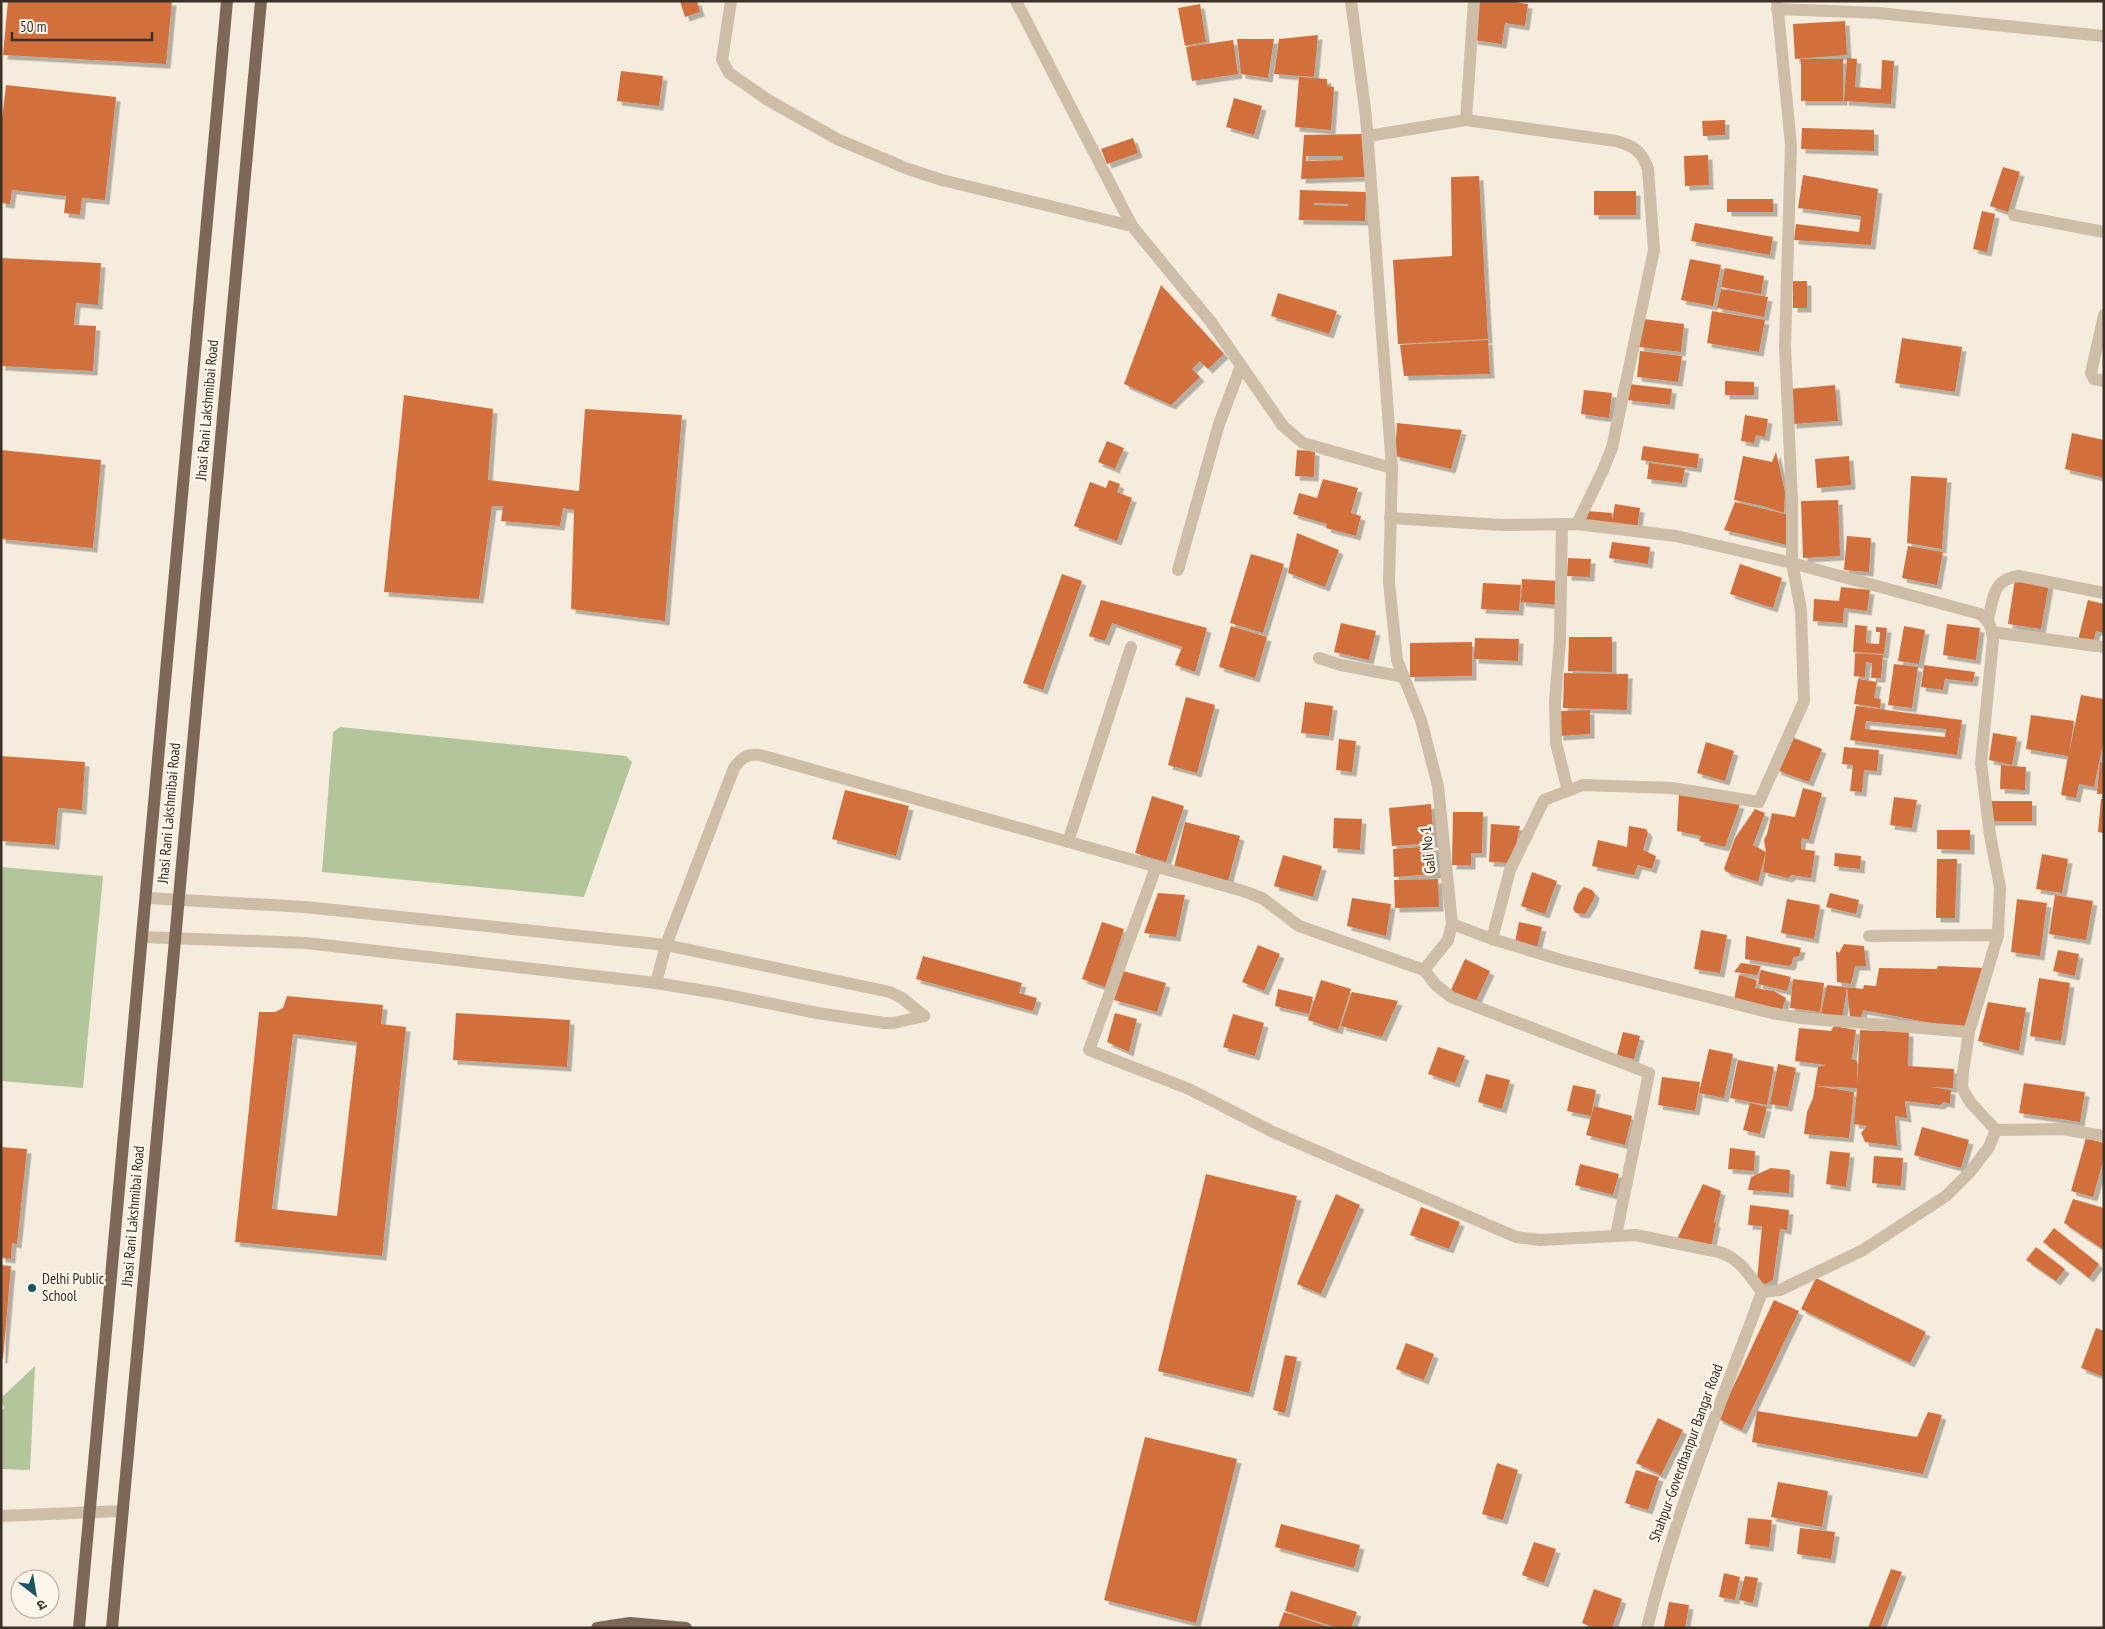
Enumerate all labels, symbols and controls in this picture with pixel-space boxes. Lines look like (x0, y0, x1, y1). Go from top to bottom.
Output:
scale bar (12, 10, 152, 42)
text: 50 m (20, 17, 46, 36)
street label: Jhasi Rani Lakshmibai Road (191, 339, 222, 482)
street label: Jhasi Rani Lakshmibai Road (153, 742, 184, 885)
street label: Gali No 1 (1416, 825, 1439, 875)
street label: Jhasi Rani Lakshmibai Road (117, 1145, 148, 1288)
place label: Delhi Public School (42, 1269, 105, 1305)
marker: Delhi Public School (26, 1282, 38, 1294)
street label: Shahpur-Goverdhanpur Bangar Road (1644, 1361, 1727, 1544)
north arrow (10, 1569, 60, 1619)
text: उ (33, 1595, 50, 1615)

